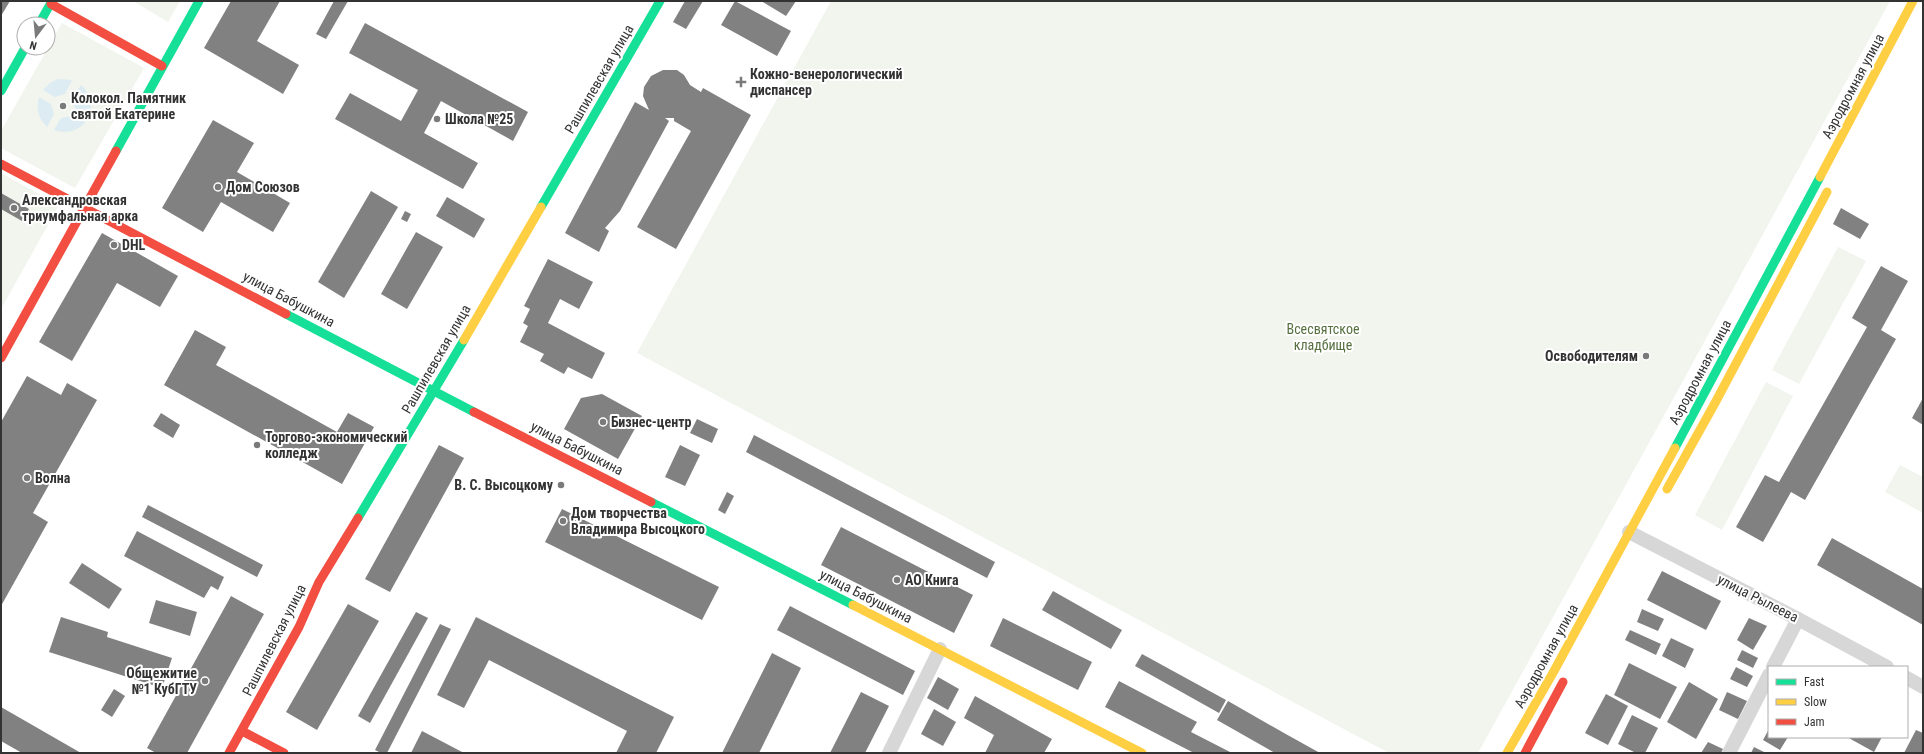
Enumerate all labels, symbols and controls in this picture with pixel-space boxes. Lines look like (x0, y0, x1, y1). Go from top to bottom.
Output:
north arrow (16, 16, 56, 56)
street label: Рашпилевская улица (561, 22, 637, 136)
street label: Аэродромная улица (1819, 31, 1887, 141)
text: N (28, 38, 38, 52)
place label: Кожно-венерологический диспансер (750, 66, 902, 98)
marker: Кожно-венерологический диспансер (735, 76, 747, 88)
place label: Колокол. Памятник святой Екатерине (71, 90, 186, 122)
marker: Колокол. Памятник святой Екатерине (58, 101, 68, 111)
place label: Школа №25 (445, 111, 513, 127)
marker: Школа №25 (432, 114, 442, 124)
place label: Дом Союзов (226, 179, 300, 195)
marker: Дом Союзов (213, 182, 223, 192)
place label: Александровская триумфальная арка (22, 192, 138, 224)
marker: Александровская триумфальная арка (9, 203, 19, 213)
place label: DHL (122, 237, 146, 253)
marker: DHL (109, 240, 119, 250)
street label: улица Бабушкина (240, 268, 338, 330)
street label: Рашпилевская улица (398, 302, 474, 416)
street label: Аэродромная улица (1666, 317, 1734, 427)
park label: Всесвятское кладбище (1287, 321, 1360, 353)
place label: Освободителям (1545, 348, 1638, 364)
marker: Освободителям (1641, 351, 1651, 361)
place label: Бизнес-центр (611, 414, 691, 430)
marker: Бизнес-центр (598, 417, 608, 427)
street label: улица Бабушкина (528, 418, 626, 478)
place label: Торгово-экономический колледж (265, 429, 407, 461)
marker: Торгово-экономический колледж (252, 440, 262, 450)
place label: Волна (35, 470, 71, 486)
marker: Волна (22, 473, 32, 483)
place label: В. С. Высоцкому (454, 477, 554, 493)
marker: В. С. Высоцкому (556, 480, 566, 490)
place label: Дом творчества Владимира Высоцкого (571, 505, 705, 537)
marker: Дом творчества Владимира Высоцкого (558, 516, 568, 526)
street label: улица Бабушкина (817, 566, 915, 626)
street label: улица Рылеева (1715, 571, 1801, 625)
place label: АО Книга (905, 572, 959, 588)
marker: АО Книга (892, 575, 902, 585)
street label: Рашпилевская улица (239, 582, 309, 698)
street label: Аэродромная улица (1511, 601, 1581, 711)
place label: Общежитие №1 КубГТУ (126, 665, 197, 697)
legend (1768, 666, 1908, 738)
text: Fast (1804, 675, 1825, 689)
marker: Общежитие №1 КубГТУ (200, 676, 210, 686)
text: Slow (1804, 695, 1827, 709)
text: Jam (1804, 715, 1825, 729)

